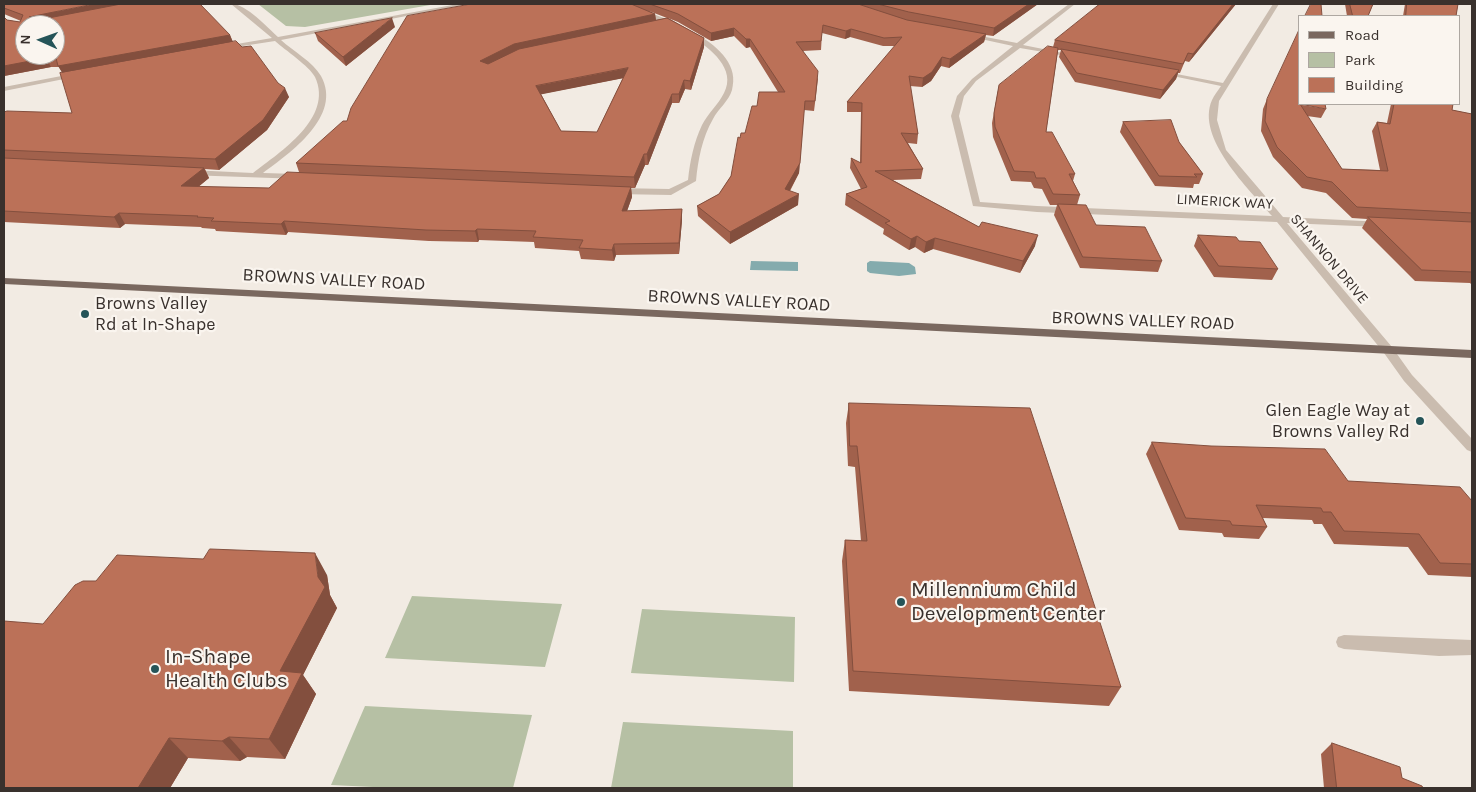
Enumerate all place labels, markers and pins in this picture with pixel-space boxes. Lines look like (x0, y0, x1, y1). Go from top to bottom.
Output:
place label: Browns Valley Rd at In-Shape (95, 293, 216, 336)
marker: Browns Valley Rd at In-Shape (79, 308, 91, 320)
place label: Glen Eagle Way at Browns Valley Rd (1265, 400, 1410, 442)
marker: Glen Eagle Way at Browns Valley Rd (1414, 415, 1426, 427)
place label: Millennium Child Development Center (911, 577, 1105, 627)
marker: Millennium Child Development Center (895, 596, 907, 608)
place label: In-Shape Health Clubs (165, 644, 288, 694)
marker: In-Shape Health Clubs (149, 663, 161, 675)

